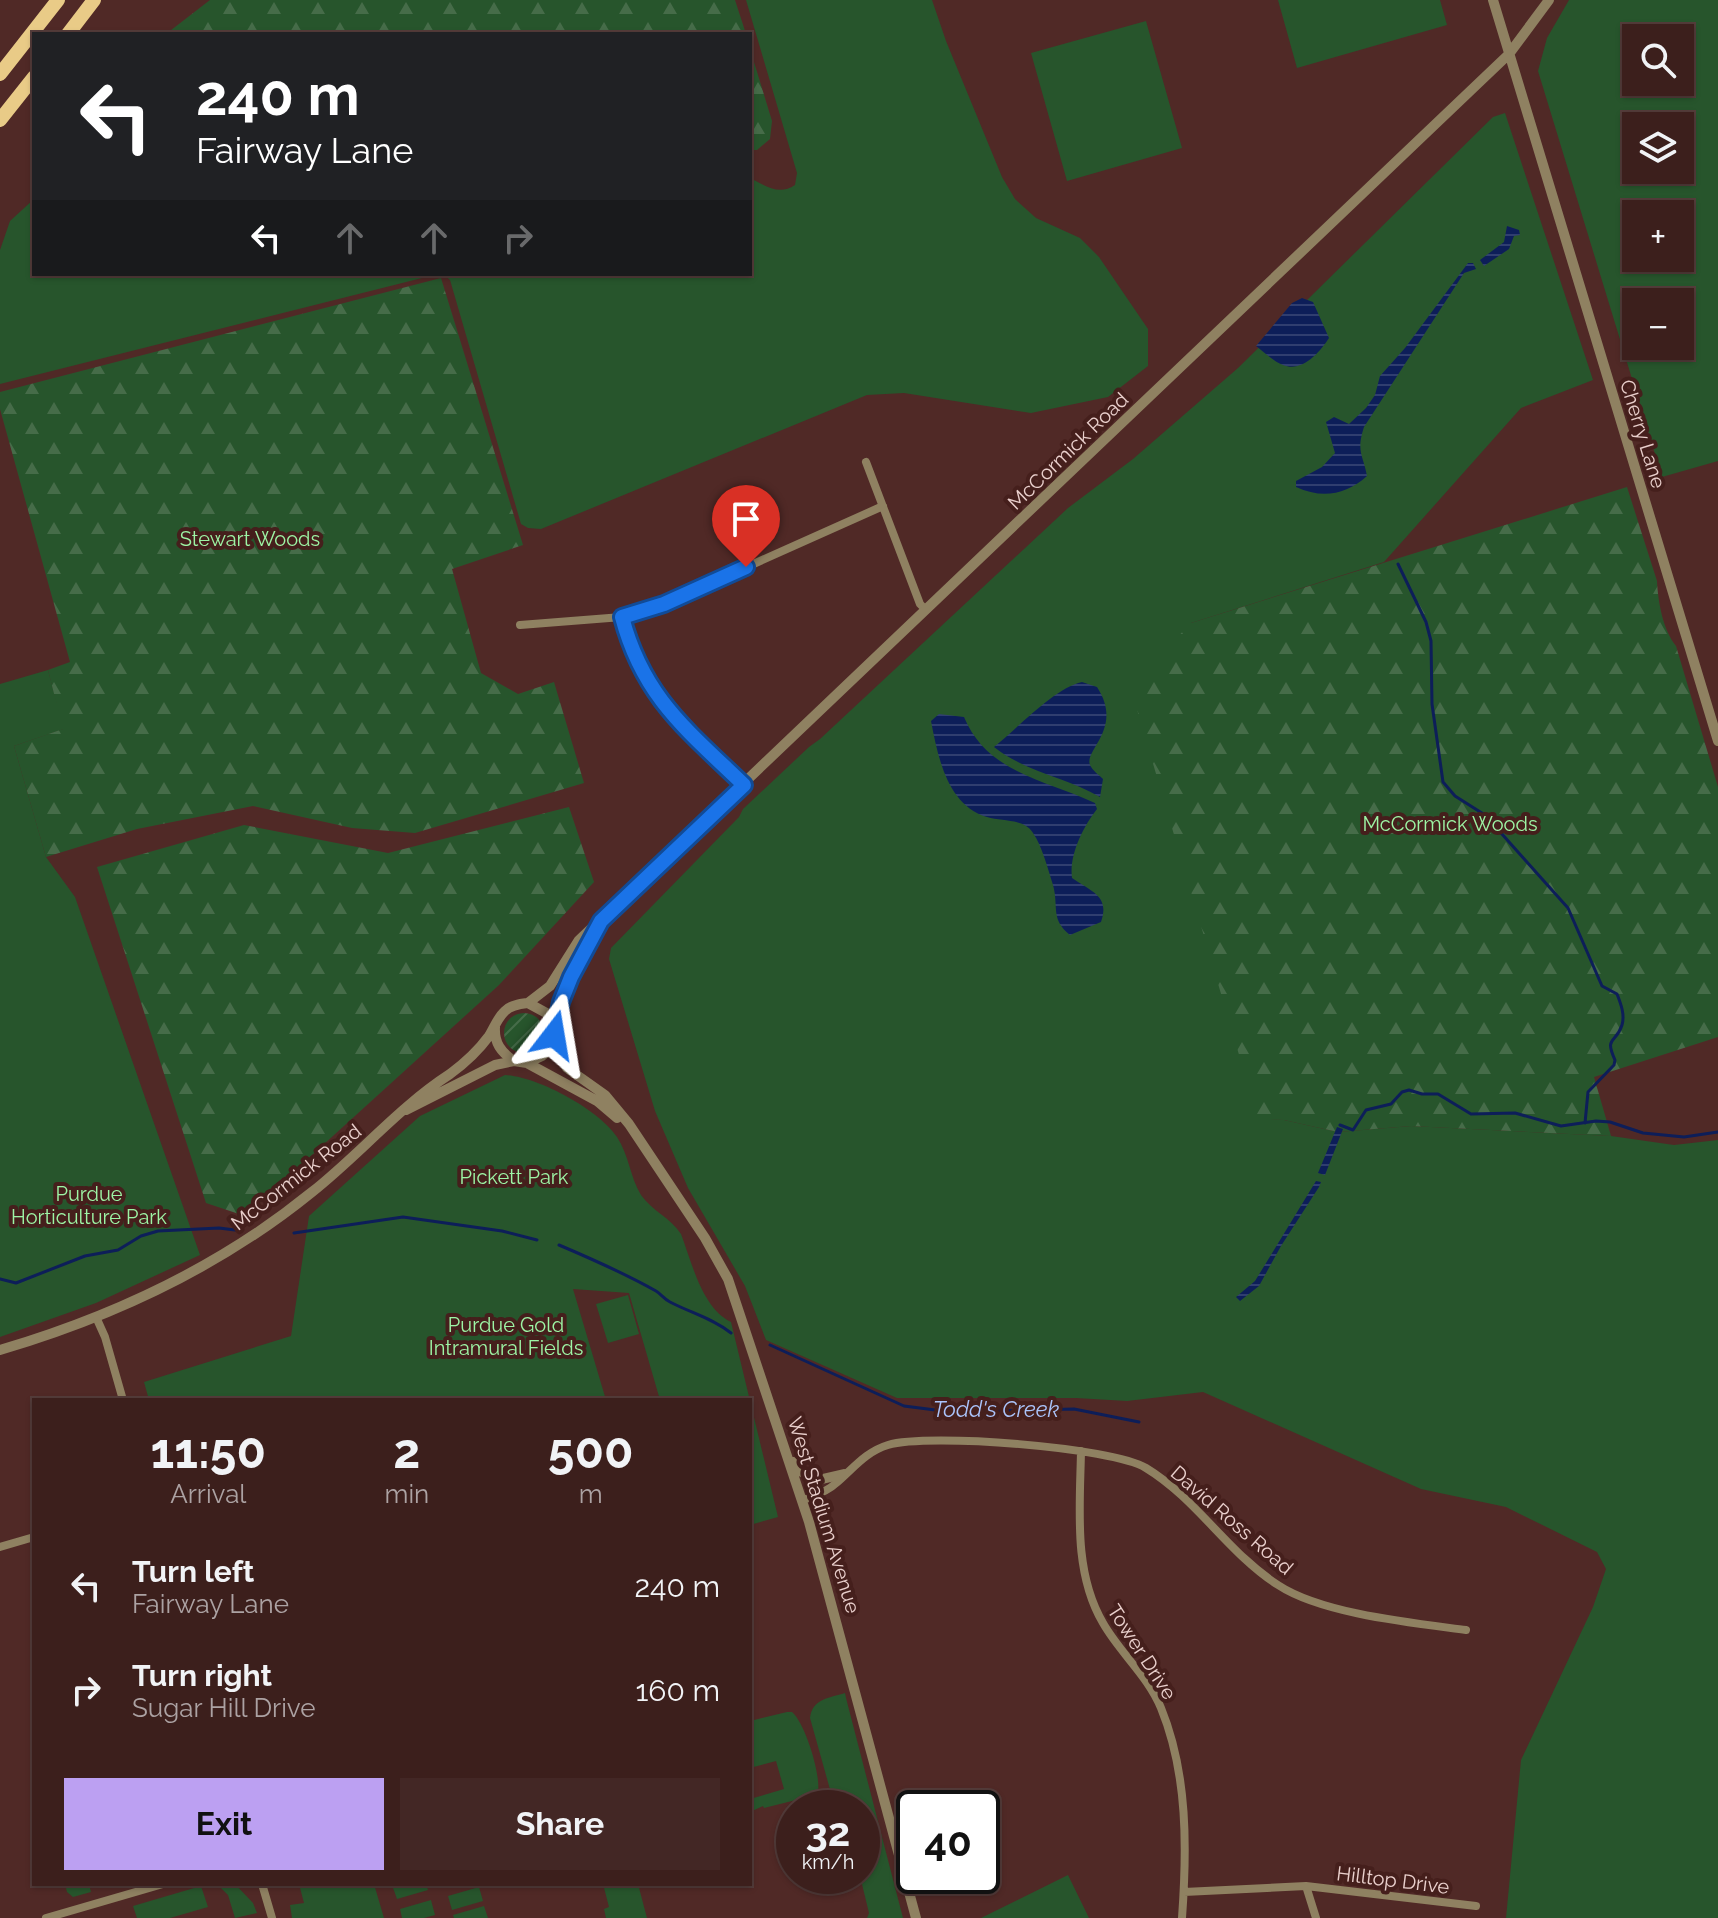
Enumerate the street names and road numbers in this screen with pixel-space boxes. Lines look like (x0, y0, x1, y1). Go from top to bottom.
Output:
street label: Cherry Lane (1615, 377, 1671, 492)
street label: McCormick Road (1003, 387, 1133, 515)
street label: McCormick Road (226, 1119, 366, 1235)
street label: West Stadium Avenue (783, 1414, 865, 1616)
street label: David Ross Road (1166, 1460, 1298, 1580)
street label: Tower Drive (1102, 1600, 1182, 1704)
street label: Hilltop Drive (1335, 1861, 1451, 1899)

